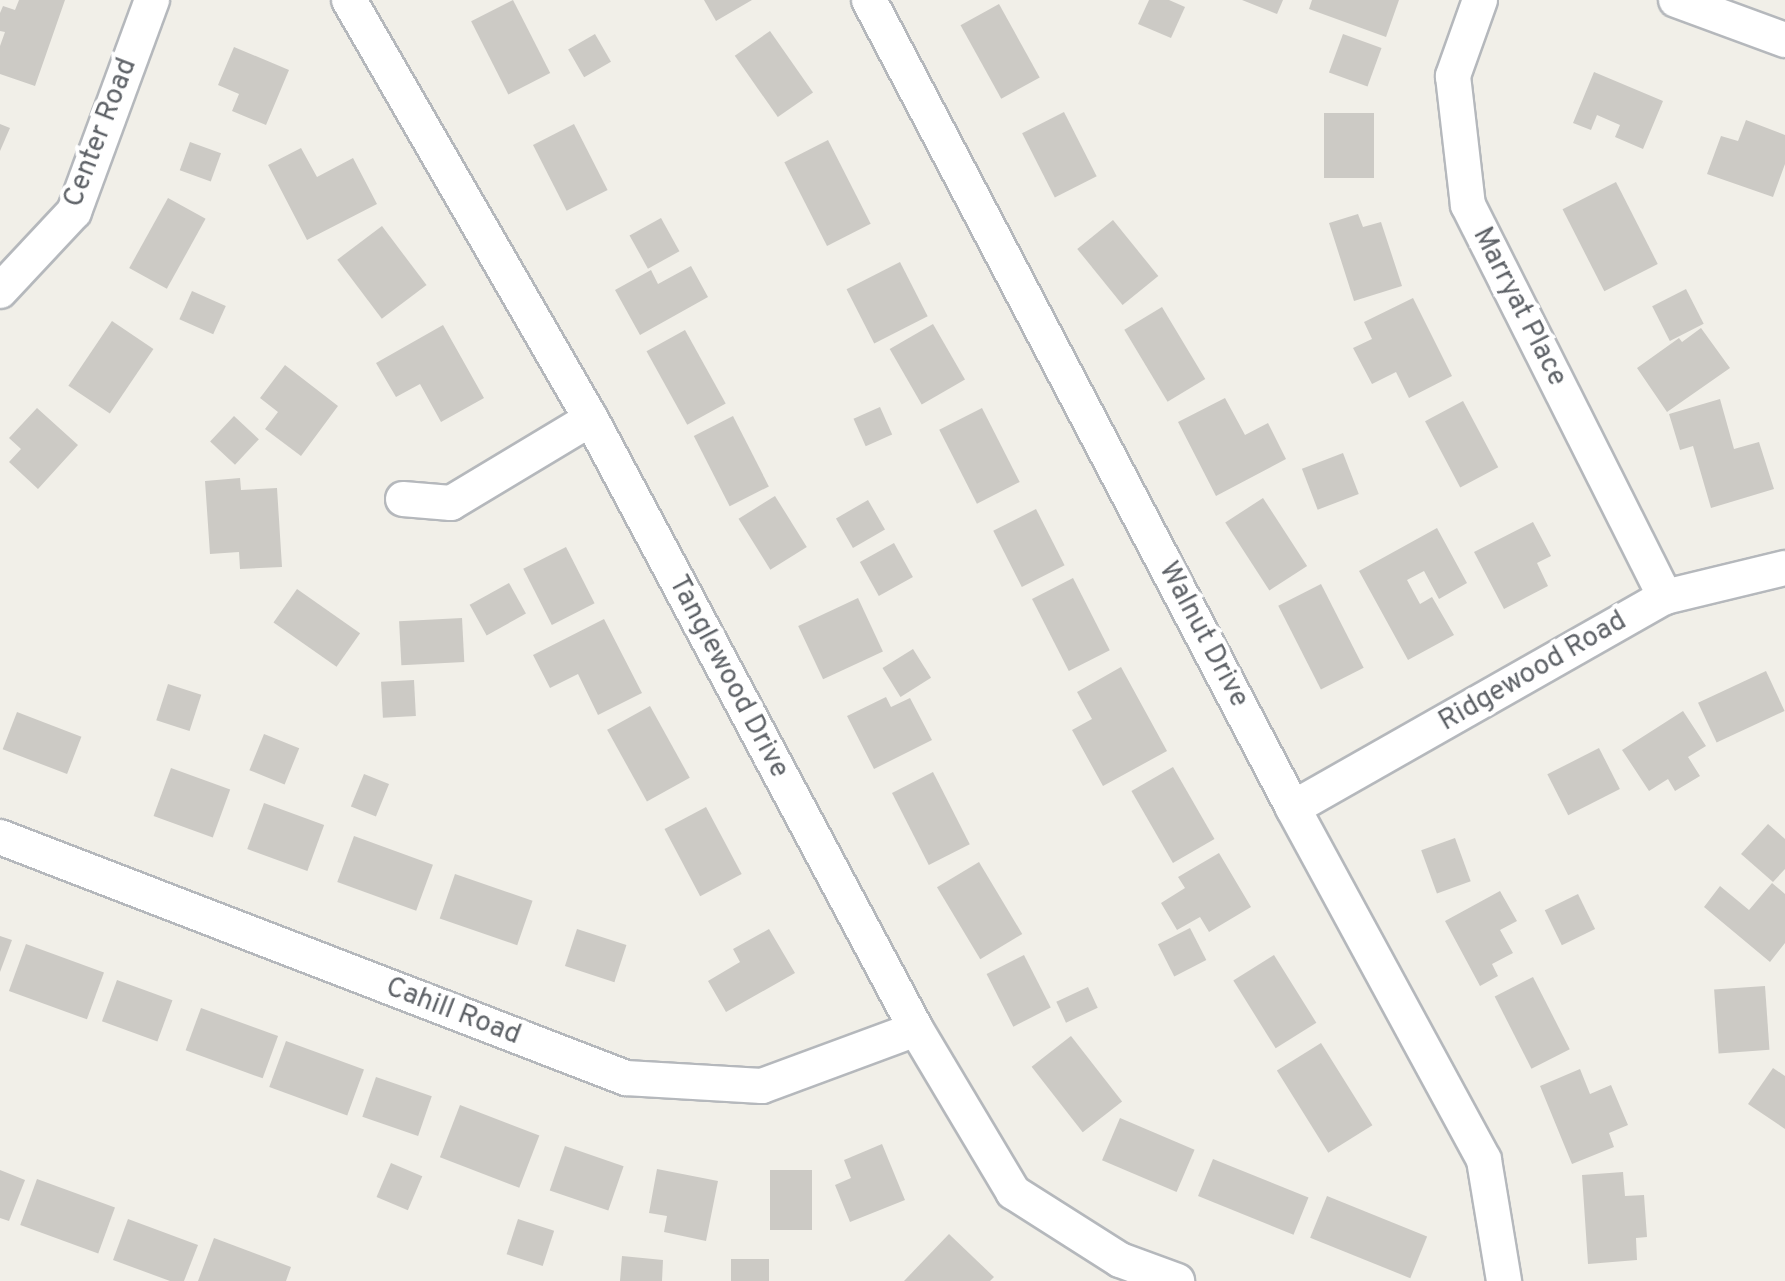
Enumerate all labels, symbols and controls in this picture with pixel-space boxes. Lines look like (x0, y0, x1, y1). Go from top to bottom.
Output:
street label: Center Road (57, 54, 145, 212)
street label: Marryat Place (1465, 222, 1573, 392)
street label: Walnut Drive (1151, 557, 1255, 713)
street label: Tanglewood Drive (661, 570, 795, 784)
street label: Ridgewood Road (1433, 605, 1633, 739)
street label: Cahill Road (381, 971, 525, 1053)

